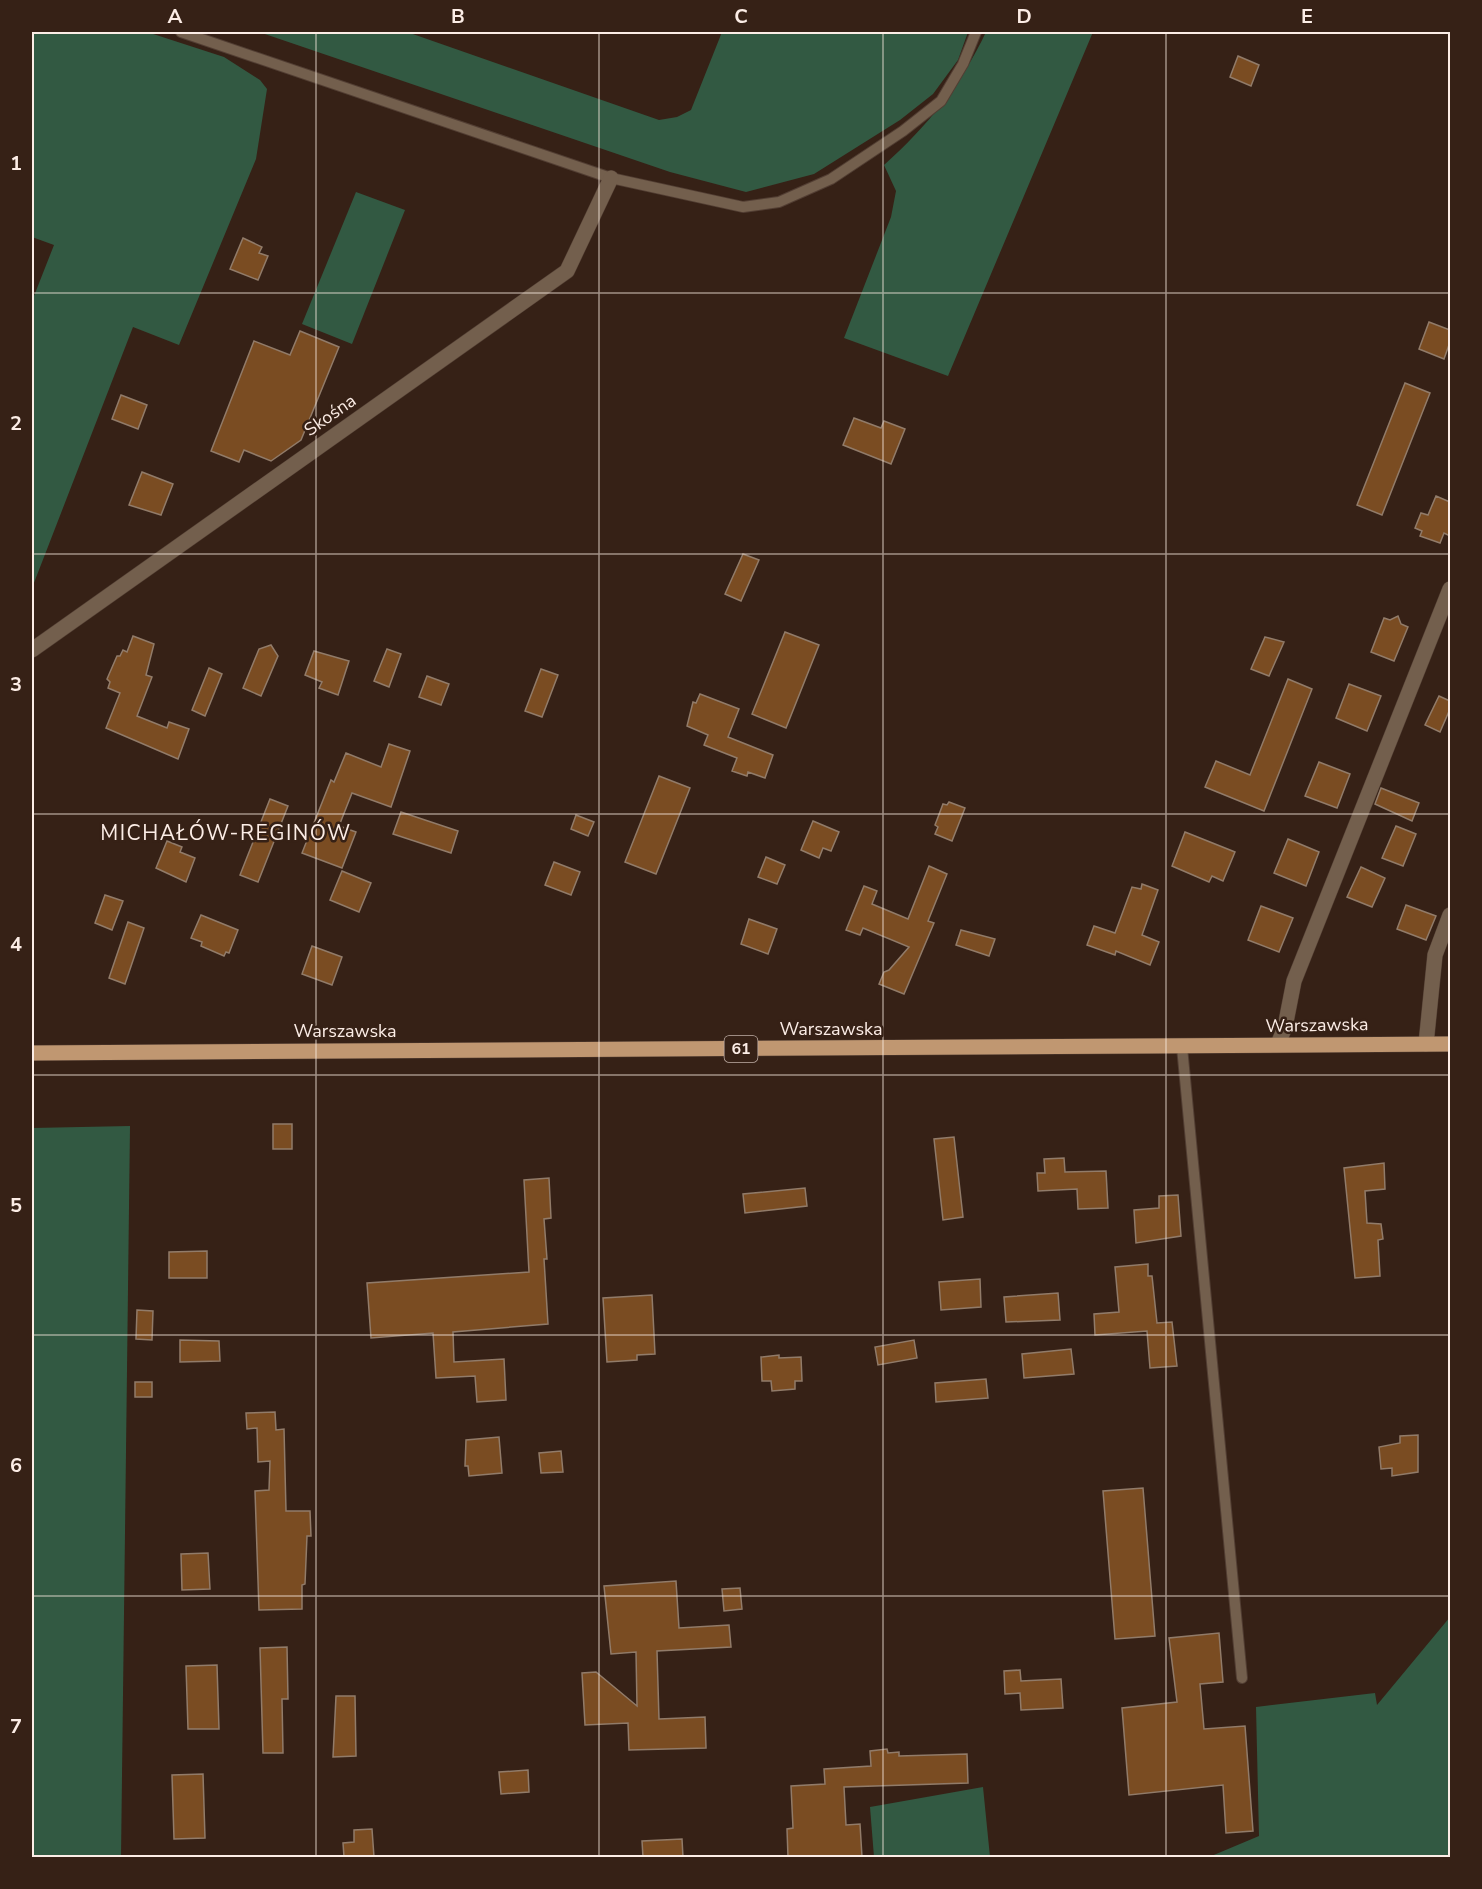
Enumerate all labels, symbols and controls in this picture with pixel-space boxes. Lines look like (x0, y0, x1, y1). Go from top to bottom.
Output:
text: A (168, 3, 183, 30)
text: B (451, 3, 465, 30)
text: C (734, 3, 748, 30)
text: D (1016, 3, 1032, 30)
text: E (1301, 3, 1313, 30)
text: 1 (10, 150, 22, 177)
street label: Skośna (299, 388, 361, 442)
text: 2 (10, 410, 22, 437)
text: 3 (10, 671, 22, 698)
district label: MICHAŁÓW-REGINÓW (100, 819, 352, 847)
text: 4 (10, 931, 22, 958)
street label: Warszawska (1265, 1012, 1369, 1038)
street label: Warszawska (779, 1017, 883, 1041)
street label: Warszawska (293, 1019, 397, 1043)
road number: 61 (724, 1036, 758, 1062)
text: 5 (10, 1192, 22, 1219)
text: 6 (10, 1452, 22, 1479)
text: 7 (10, 1713, 22, 1740)

